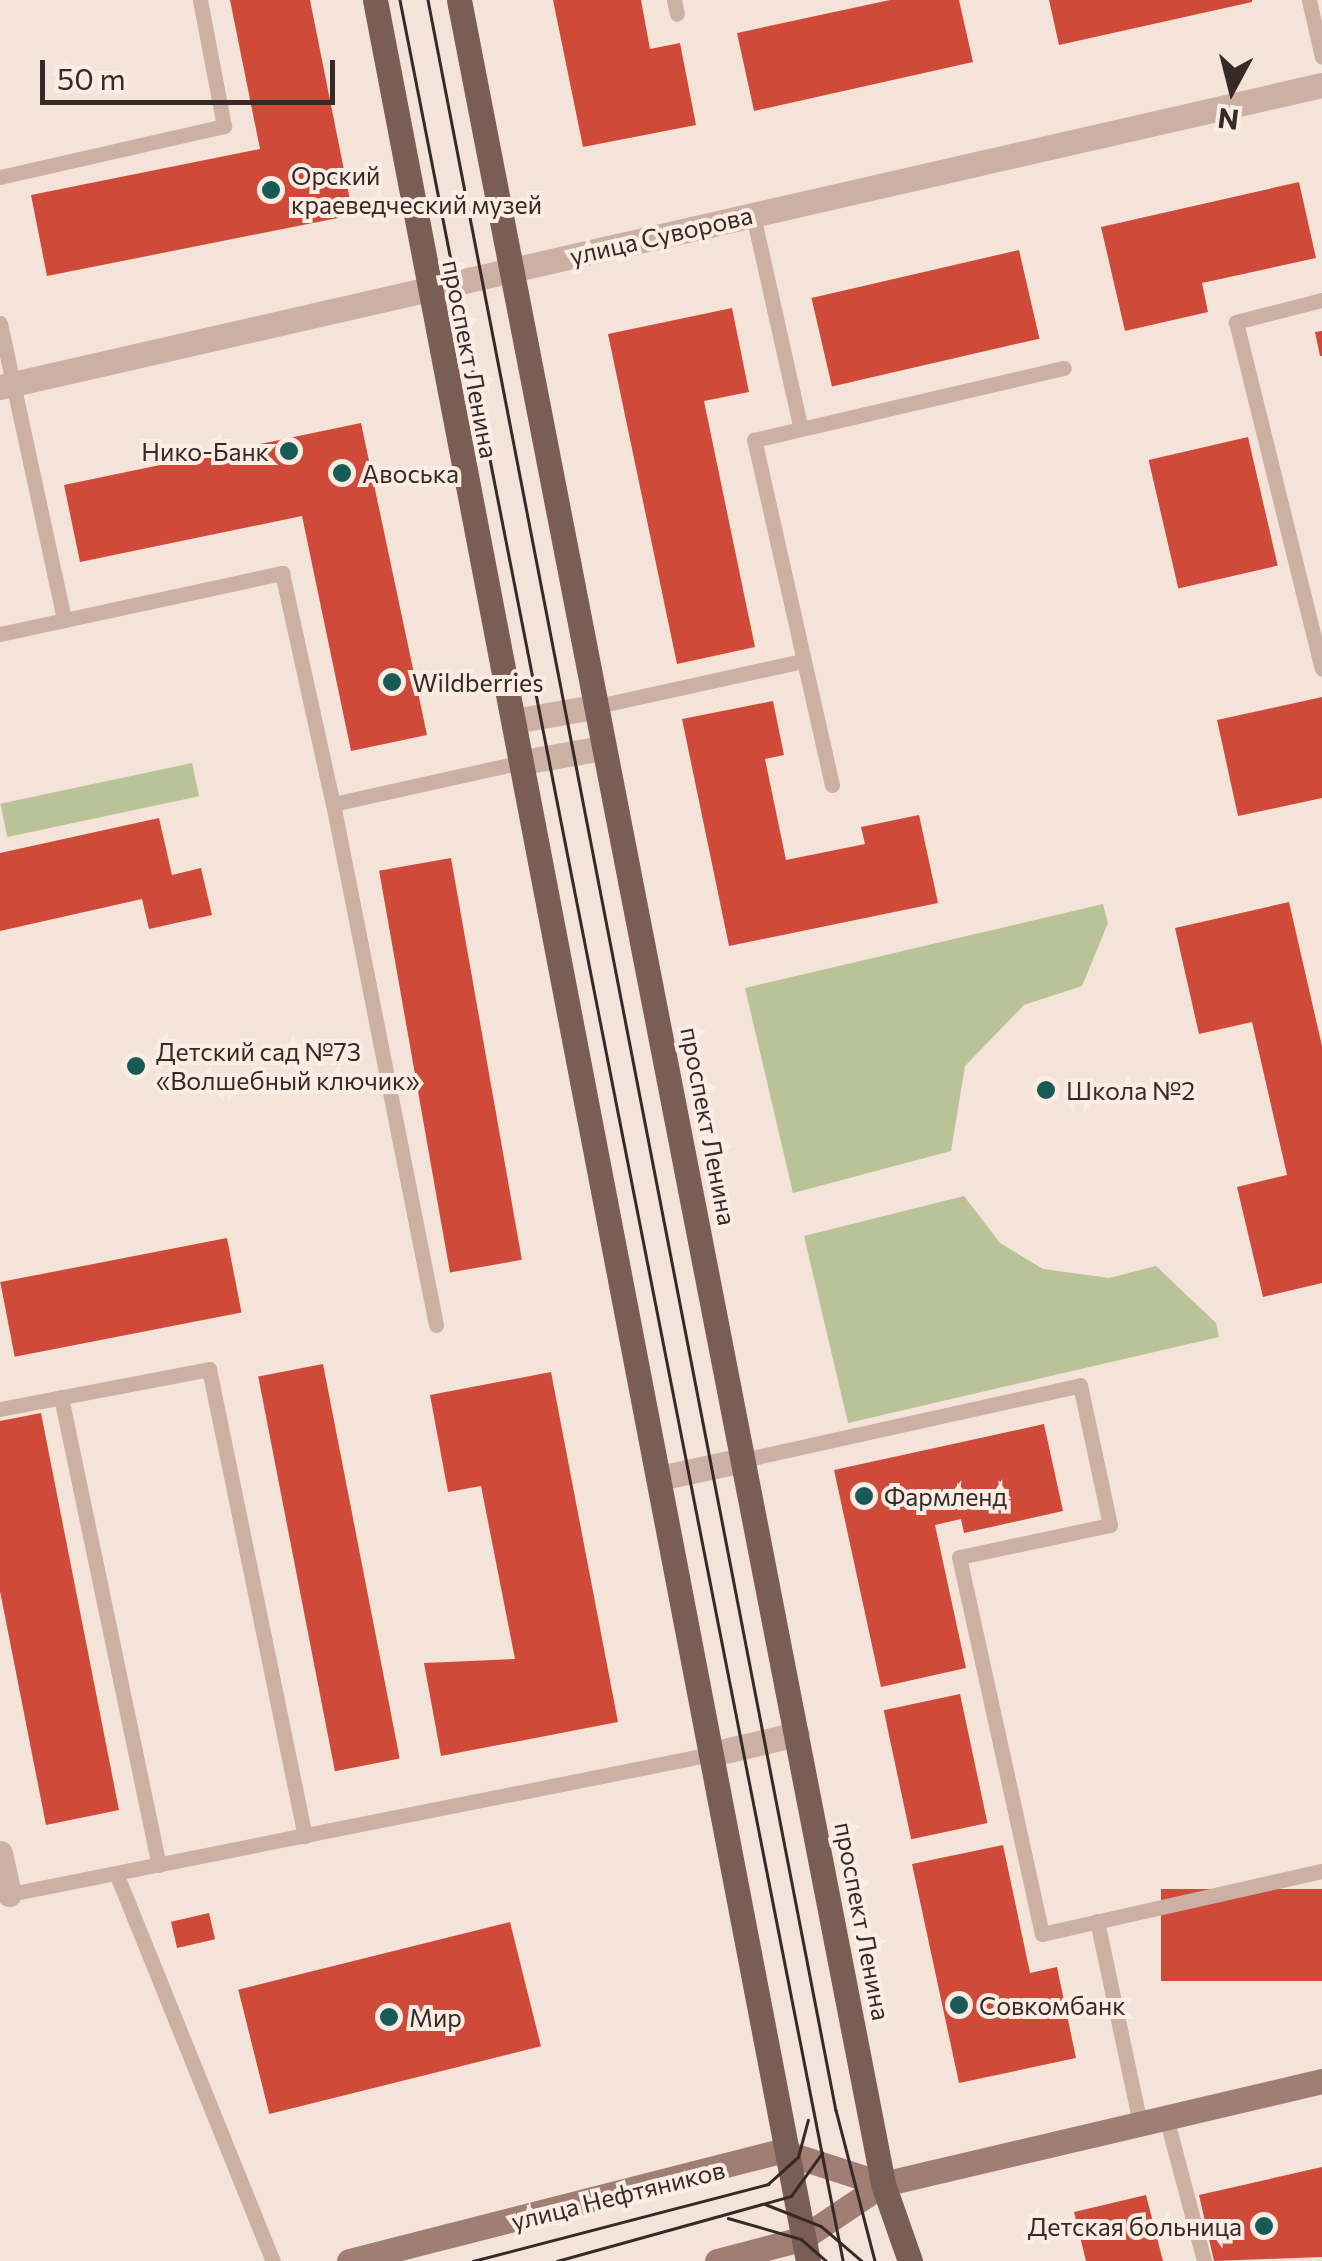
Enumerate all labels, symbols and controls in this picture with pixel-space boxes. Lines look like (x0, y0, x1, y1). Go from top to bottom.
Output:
scale bar (45, 40, 340, 102)
north arrow (1182, 40, 1282, 140)
text: 50 m (57, 59, 126, 96)
text: N (1216, 102, 1241, 138)
place label: Орский краеведческий музей (291, 161, 542, 220)
marker: Орский краеведческий музей (260, 179, 282, 201)
street label: улица Суворова (567, 199, 755, 271)
street label: проспект Ленина (437, 257, 505, 461)
place label: Нико-Банк (141, 436, 269, 466)
marker: Нико-Банк (278, 440, 300, 462)
place label: Авоська (362, 458, 459, 488)
marker: Авоська (331, 462, 353, 484)
place label: Wildberries (412, 667, 544, 697)
marker: Wildberries (381, 671, 403, 693)
street label: проспект Ленина (675, 1024, 743, 1228)
place label: Детский сад №73 «Волшебный ключик» (156, 1037, 420, 1096)
marker: Детский сад №73 «Волшебный ключик» (125, 1055, 147, 1077)
place label: Школа №2 (1066, 1075, 1195, 1105)
marker: Школа №2 (1035, 1079, 1057, 1101)
place label: Фармленд (884, 1481, 1007, 1511)
marker: Фармленд (853, 1485, 875, 1507)
street label: проспект Ленина (829, 1819, 897, 2023)
place label: Совкомбанк (979, 1990, 1126, 2020)
marker: Совкомбанк (948, 1994, 970, 2016)
place label: Мир (409, 2002, 462, 2032)
marker: Мир (378, 2006, 400, 2028)
street label: улица Нефтяников (508, 2154, 728, 2236)
place label: Детская больница (1028, 2211, 1242, 2241)
marker: Детская больница (1251, 2213, 1277, 2239)

